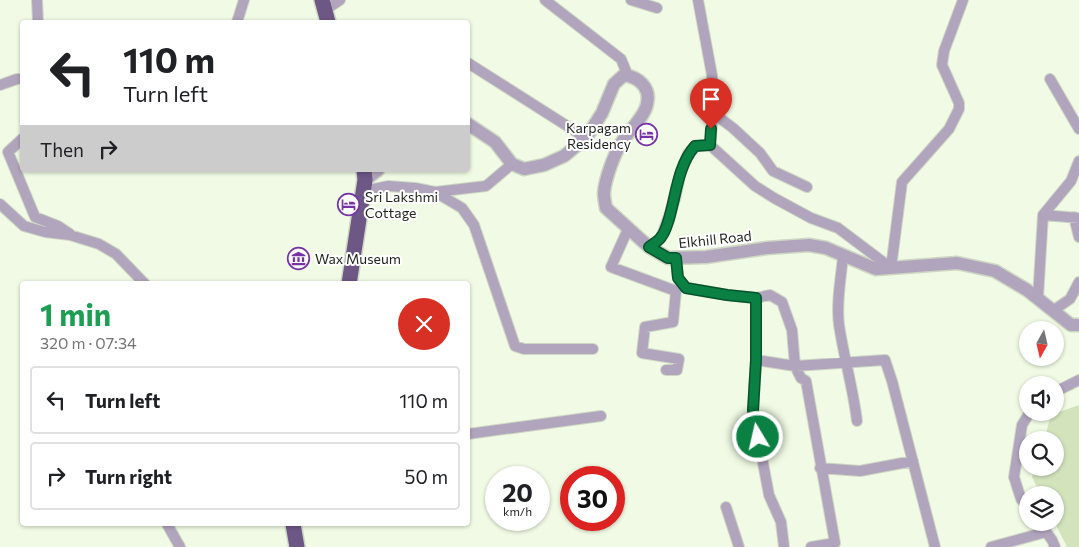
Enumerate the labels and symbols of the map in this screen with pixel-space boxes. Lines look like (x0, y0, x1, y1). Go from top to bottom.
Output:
pin (690, 78, 732, 129)
place label: Karpagam Residency (566, 119, 631, 152)
hotel icon: Karpagam Residency (635, 123, 659, 147)
place label: Sri Lakshmi Cottage (365, 188, 438, 221)
hotel icon: Sri Lakshmi Cottage (337, 192, 361, 216)
street label: Elkhill Road (678, 227, 752, 251)
museum icon: Wax Museum (287, 246, 311, 270)
place label: Wax Museum (315, 250, 401, 267)
north arrow (1019, 321, 1064, 366)
position arrow (731, 410, 783, 462)
speed limit sign: 30 (560, 466, 625, 531)

